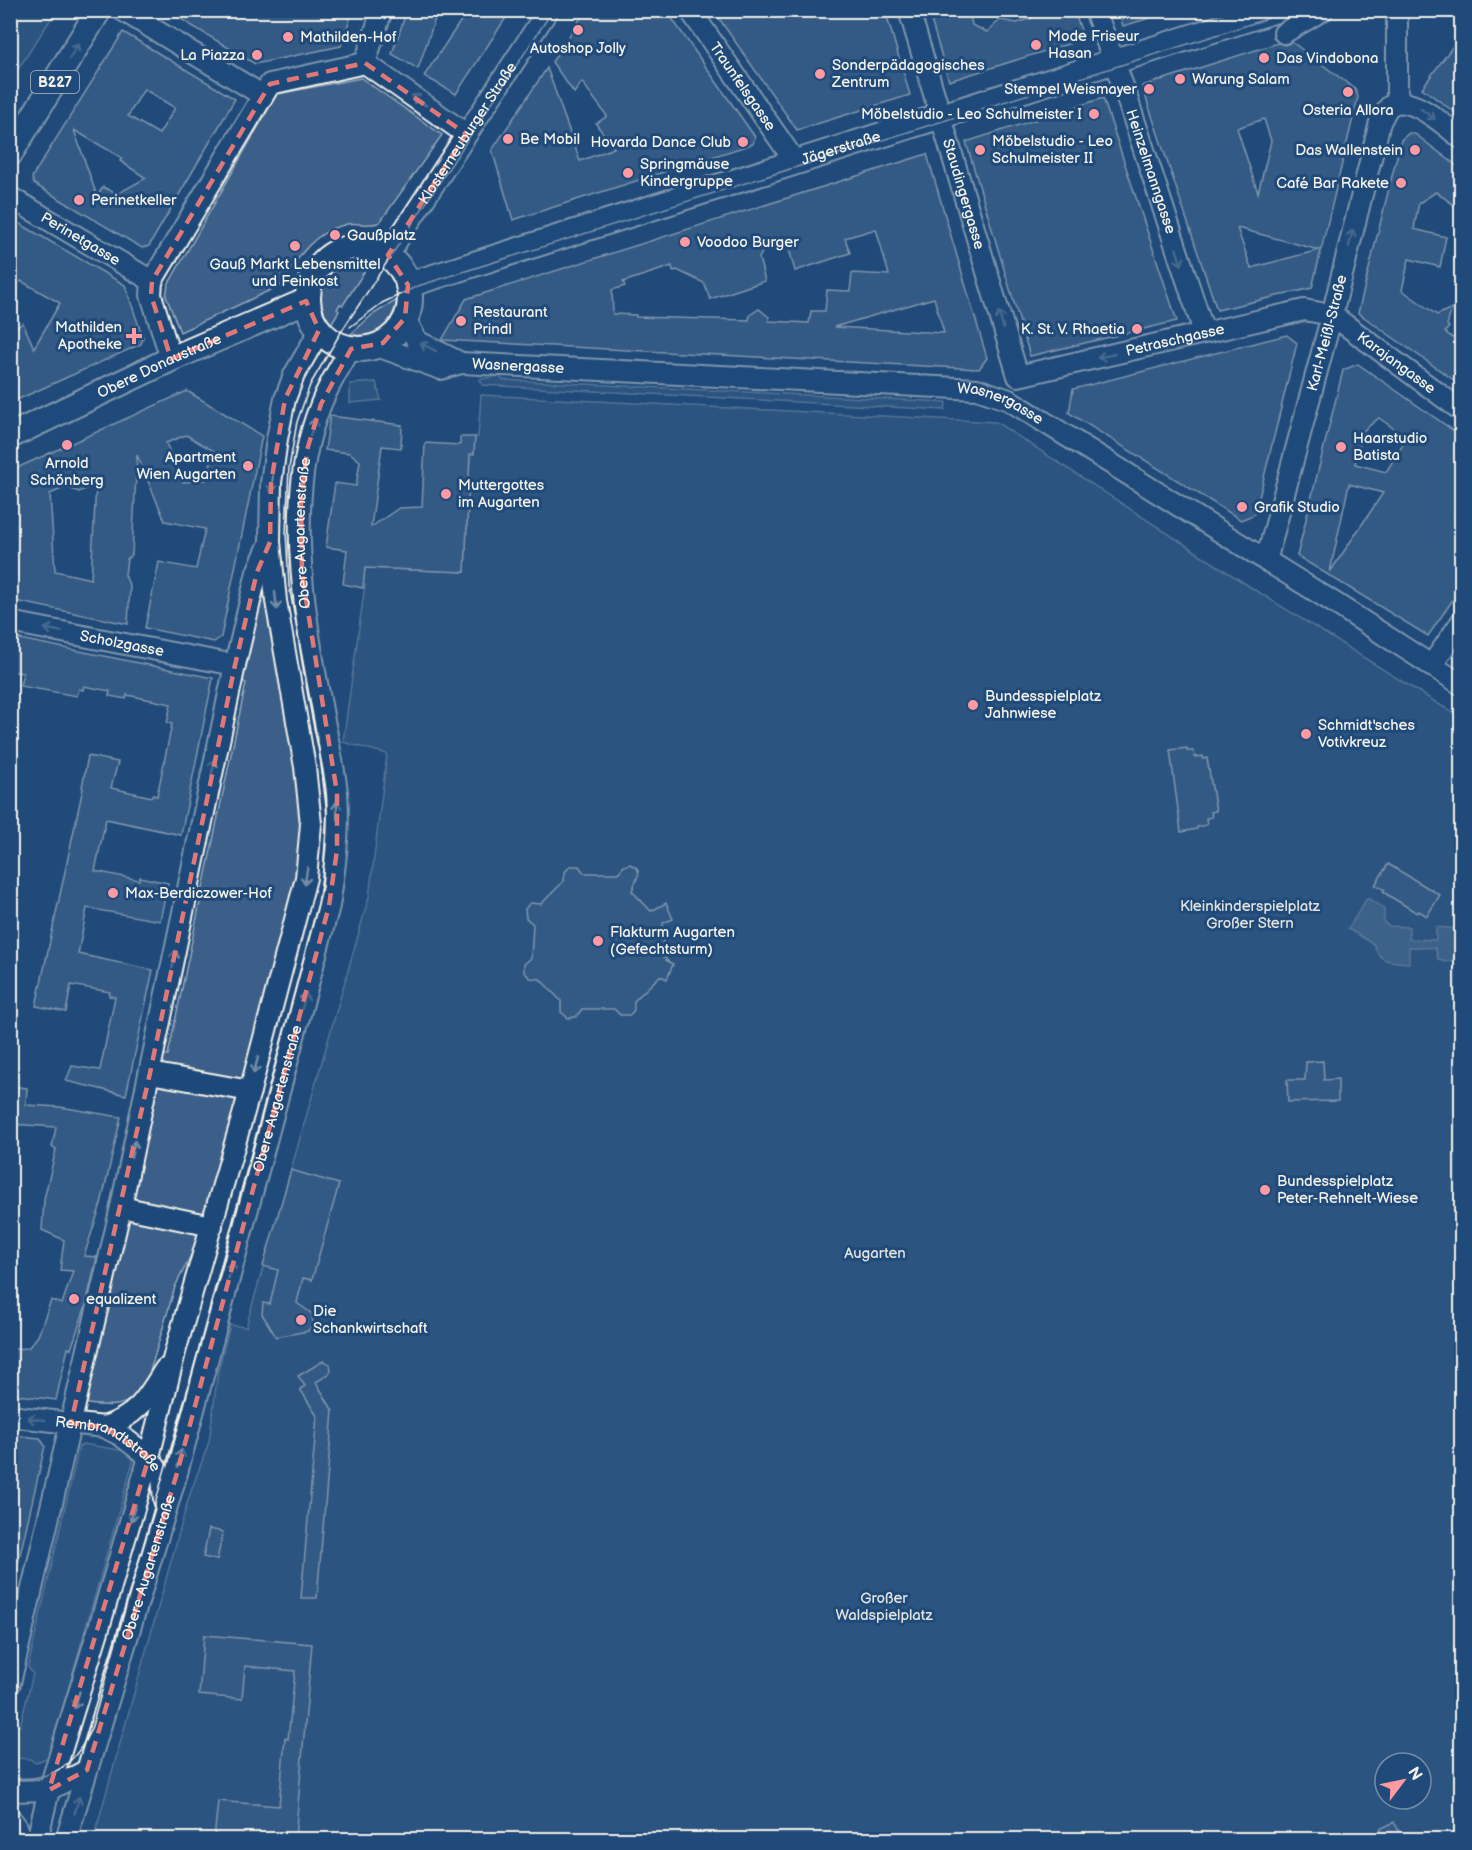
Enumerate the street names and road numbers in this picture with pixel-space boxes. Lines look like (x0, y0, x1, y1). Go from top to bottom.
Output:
street label: Traunfelsgasse (706, 38, 780, 135)
street label: Klosterneuburger Straße (414, 58, 521, 208)
road number: B227 (31, 71, 79, 93)
street label: Heinzelmanngasse (1122, 107, 1181, 236)
street label: Jägerstraße (799, 126, 883, 169)
street label: Staudingergasse (938, 136, 989, 252)
street label: Perinetgasse (37, 208, 124, 270)
street label: Karl-Meißl-Straße (1302, 273, 1351, 393)
street label: Petraschgasse (1124, 319, 1226, 360)
street label: Karajangasse (1353, 327, 1440, 398)
street label: Obere Donaustraße (94, 329, 224, 402)
street label: Wasnergasse (472, 354, 565, 378)
street label: Wasnergasse (957, 379, 1047, 429)
street label: Obere Augartenstraße (290, 456, 315, 610)
street label: Scholzgasse (78, 626, 166, 661)
street label: Obere Augartenstraße (249, 1023, 306, 1174)
street label: Rembrandtstraße (54, 1412, 165, 1475)
street label: Obere Augartenstraße (117, 1492, 180, 1642)

